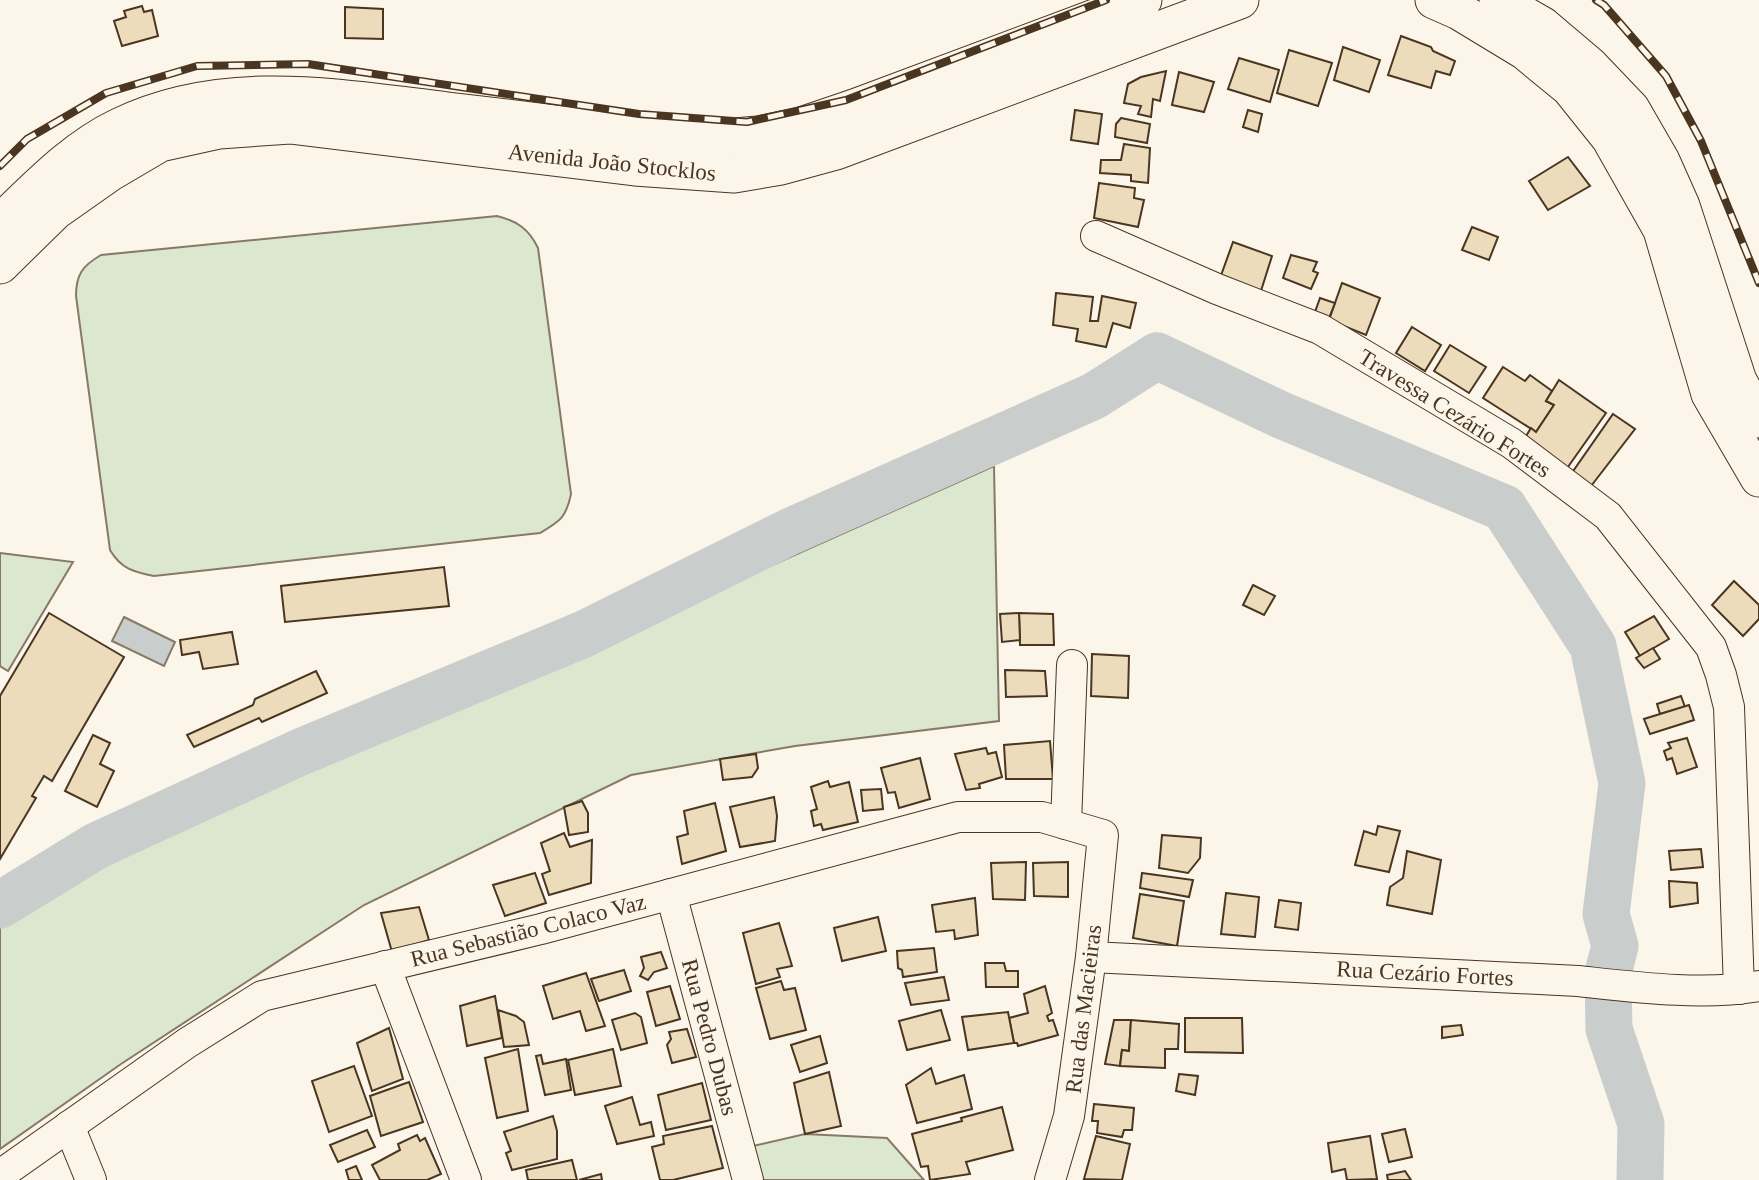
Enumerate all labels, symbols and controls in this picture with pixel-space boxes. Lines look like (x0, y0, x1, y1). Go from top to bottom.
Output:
street label: Avenida João Stocklos (507, 139, 717, 186)
street label: Travessa Cezário Fortes (1354, 344, 1555, 483)
street label: Rua Sebastião Colaco Vaz (408, 889, 648, 972)
street label: Rua das Macieiras (1061, 923, 1106, 1095)
street label: Rua Pedro Dubas (677, 956, 742, 1118)
street label: Rua Cezário Fortes (1336, 956, 1514, 991)

